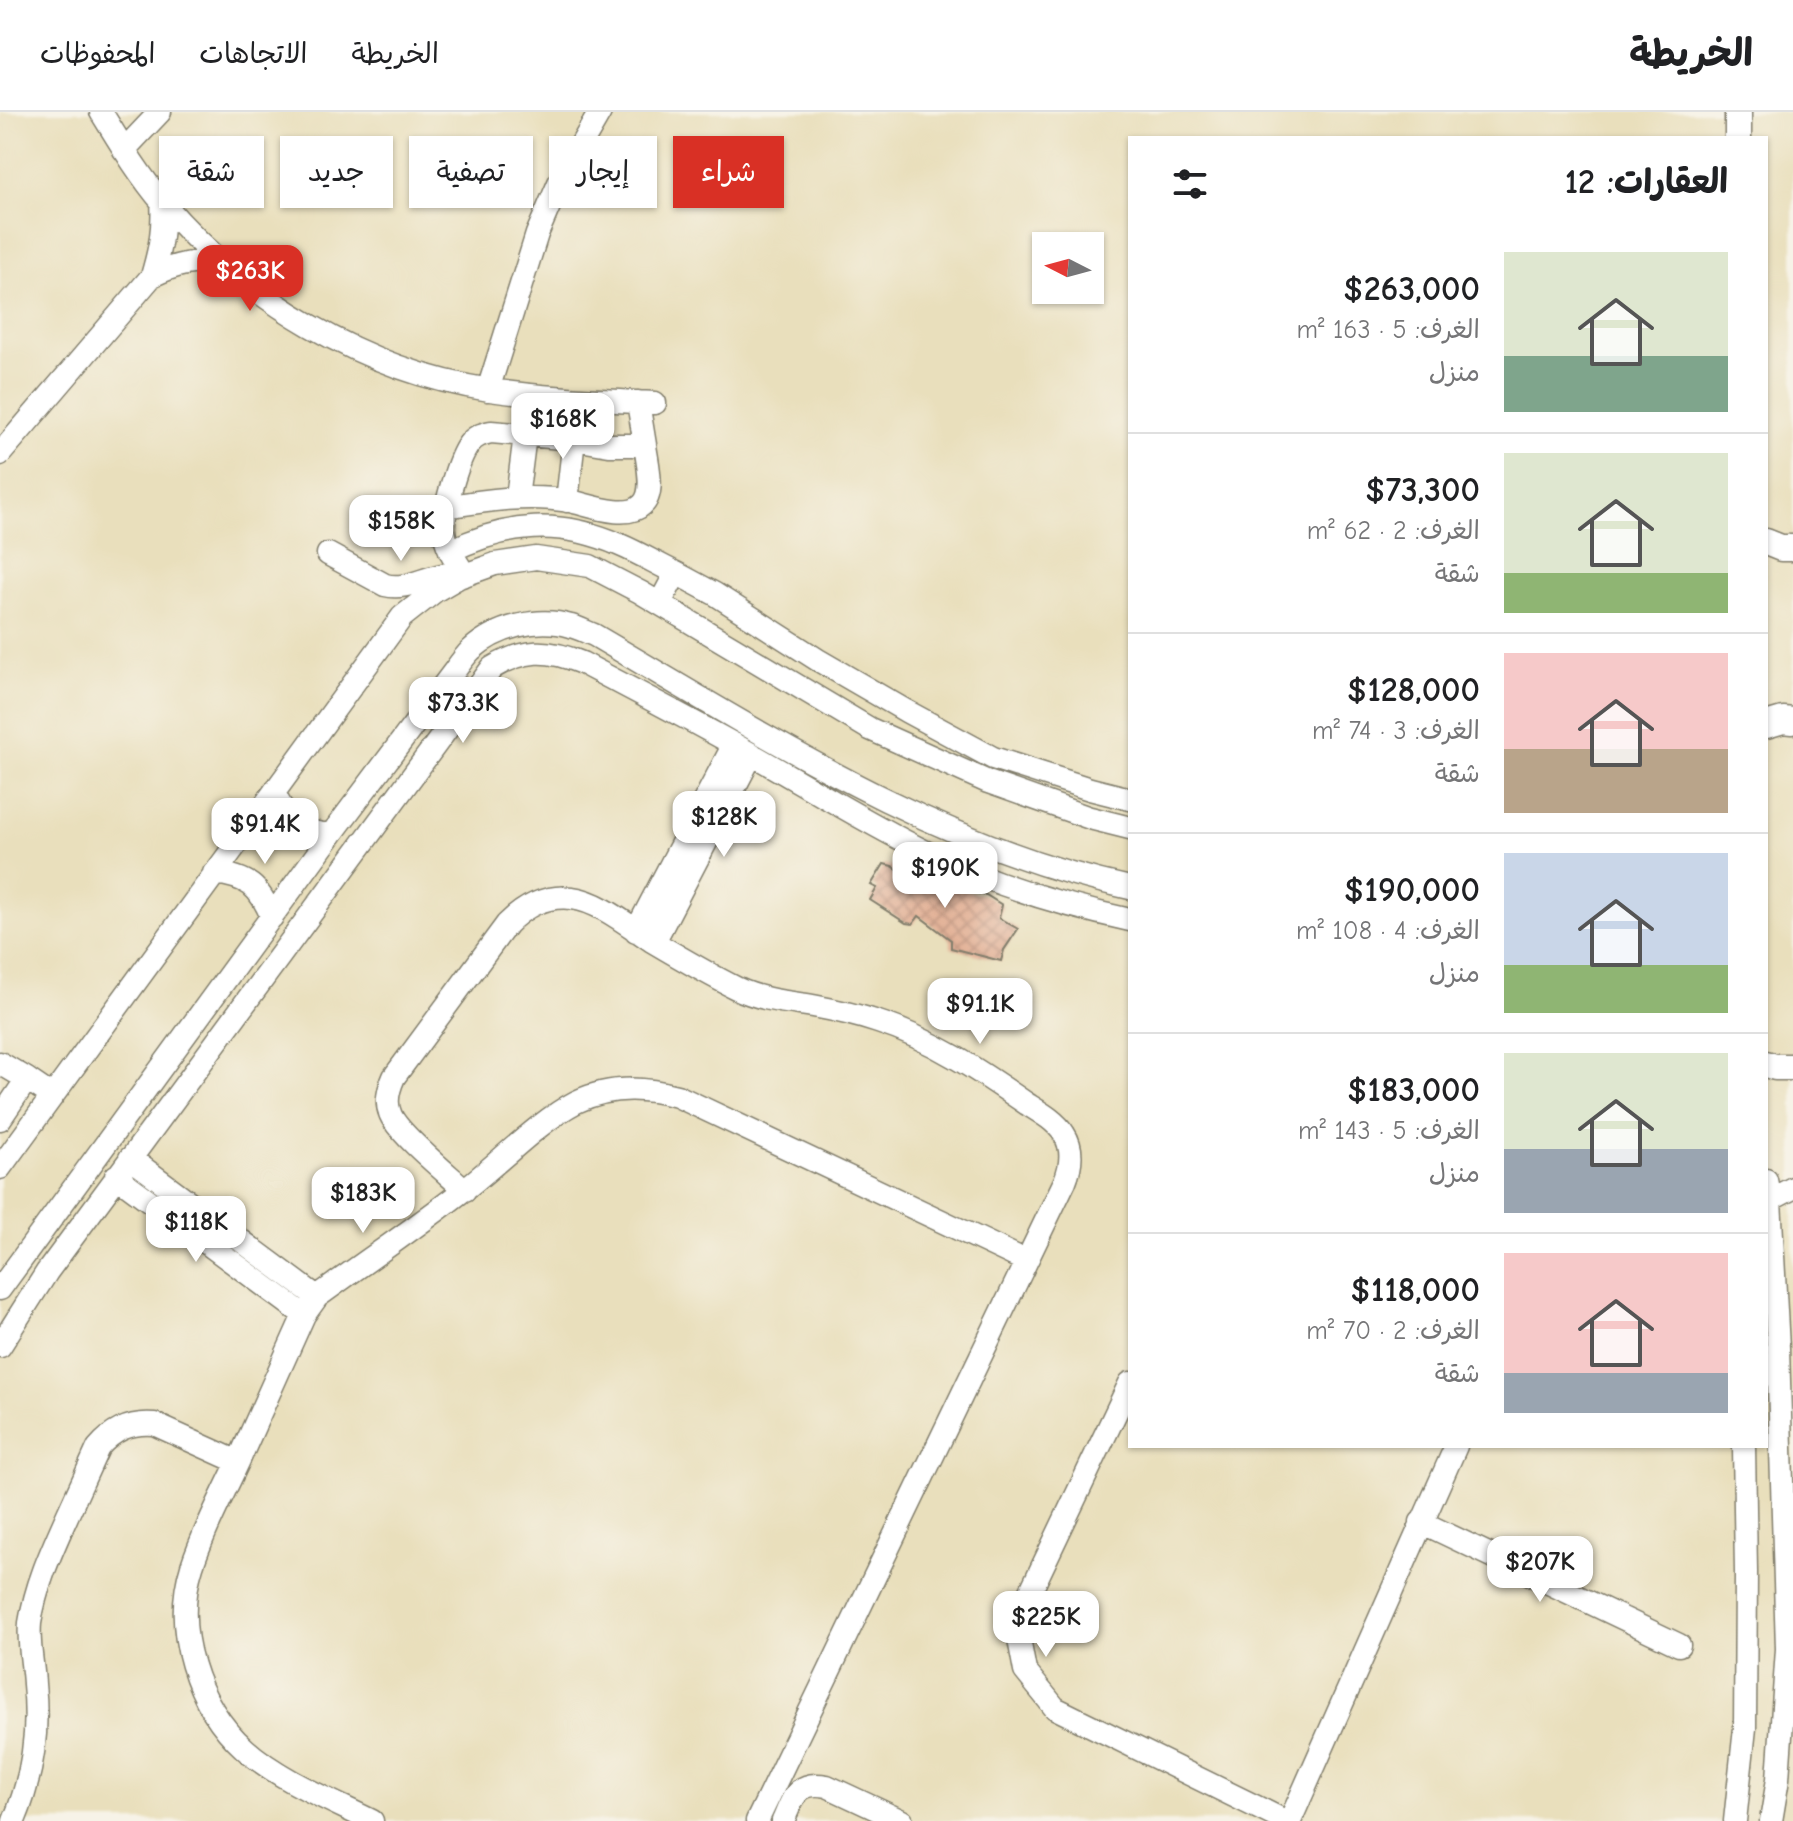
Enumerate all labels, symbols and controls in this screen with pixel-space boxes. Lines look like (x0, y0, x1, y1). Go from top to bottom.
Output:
text: الخريطة (1629, 32, 1753, 76)
text: المحفوظات (40, 38, 155, 70)
text: الاتجاهات (199, 38, 307, 70)
text: الخريطة (351, 38, 439, 70)
chip: شقة (159, 136, 264, 208)
chip: جديد (280, 136, 393, 208)
chip: تصفية (409, 136, 533, 208)
chip: إيجار (549, 136, 657, 208)
chip: شراء (673, 136, 784, 208)
icon: filters (1168, 162, 1212, 206)
text: العقارات: 12 (1565, 162, 1728, 202)
north arrow (1032, 232, 1104, 304)
map controls (1032, 232, 1104, 304)
pin: $263K (194, 245, 306, 313)
text: $263K (215, 256, 285, 286)
text: $263,000 (1343, 269, 1480, 309)
icon: home (1568, 284, 1664, 380)
text: الغرف: 5 · 163 m² (1296, 315, 1480, 345)
text: منزل (1429, 358, 1480, 388)
pin: $168K (507, 393, 619, 461)
text: $168K (529, 404, 597, 434)
text: $73,300 (1365, 470, 1480, 510)
icon: home (1568, 485, 1664, 581)
pin: $158K (345, 495, 457, 563)
text: $158K (367, 506, 435, 536)
text: الغرف: 2 · 62 m² (1307, 516, 1480, 546)
text: شقة (1435, 559, 1480, 589)
text: $128,000 (1347, 670, 1480, 710)
pin: $73.3K (398, 677, 528, 745)
icon: home (1568, 685, 1664, 781)
text: $73.3K (427, 688, 499, 718)
text: الغرف: 3 · 74 m² (1312, 716, 1480, 746)
text: شقة (1435, 759, 1480, 789)
pin: $128K (668, 791, 780, 859)
pin: $91.4K (200, 798, 330, 866)
text: $128K (691, 802, 757, 832)
text: $91.4K (229, 809, 301, 839)
pin: $190K (889, 842, 1001, 910)
text: $190K (911, 853, 979, 883)
text: $190,000 (1344, 870, 1480, 910)
icon: home (1568, 885, 1664, 981)
text: الغرف: 4 · 108 m² (1296, 916, 1480, 946)
text: منزل (1429, 959, 1480, 989)
pin: $91.1K (915, 978, 1045, 1046)
text: $91.1K (945, 989, 1015, 1019)
text: $183,000 (1347, 1070, 1480, 1110)
icon: home (1568, 1085, 1664, 1181)
text: الغرف: 5 · 143 m² (1298, 1116, 1480, 1146)
text: منزل (1429, 1159, 1480, 1189)
pin: $183K (307, 1167, 419, 1235)
text: $183K (330, 1178, 396, 1208)
pin: $118K (140, 1196, 252, 1264)
text: $118K (164, 1207, 228, 1237)
text: $118,000 (1351, 1270, 1480, 1310)
icon: home (1568, 1285, 1664, 1381)
text: الغرف: 2 · 70 m² (1306, 1316, 1480, 1346)
text: شقة (1435, 1359, 1480, 1389)
pin: $207K (1484, 1536, 1596, 1604)
text: $207K (1505, 1547, 1575, 1577)
pin: $225K (990, 1591, 1102, 1659)
text: $225K (1011, 1602, 1081, 1632)

